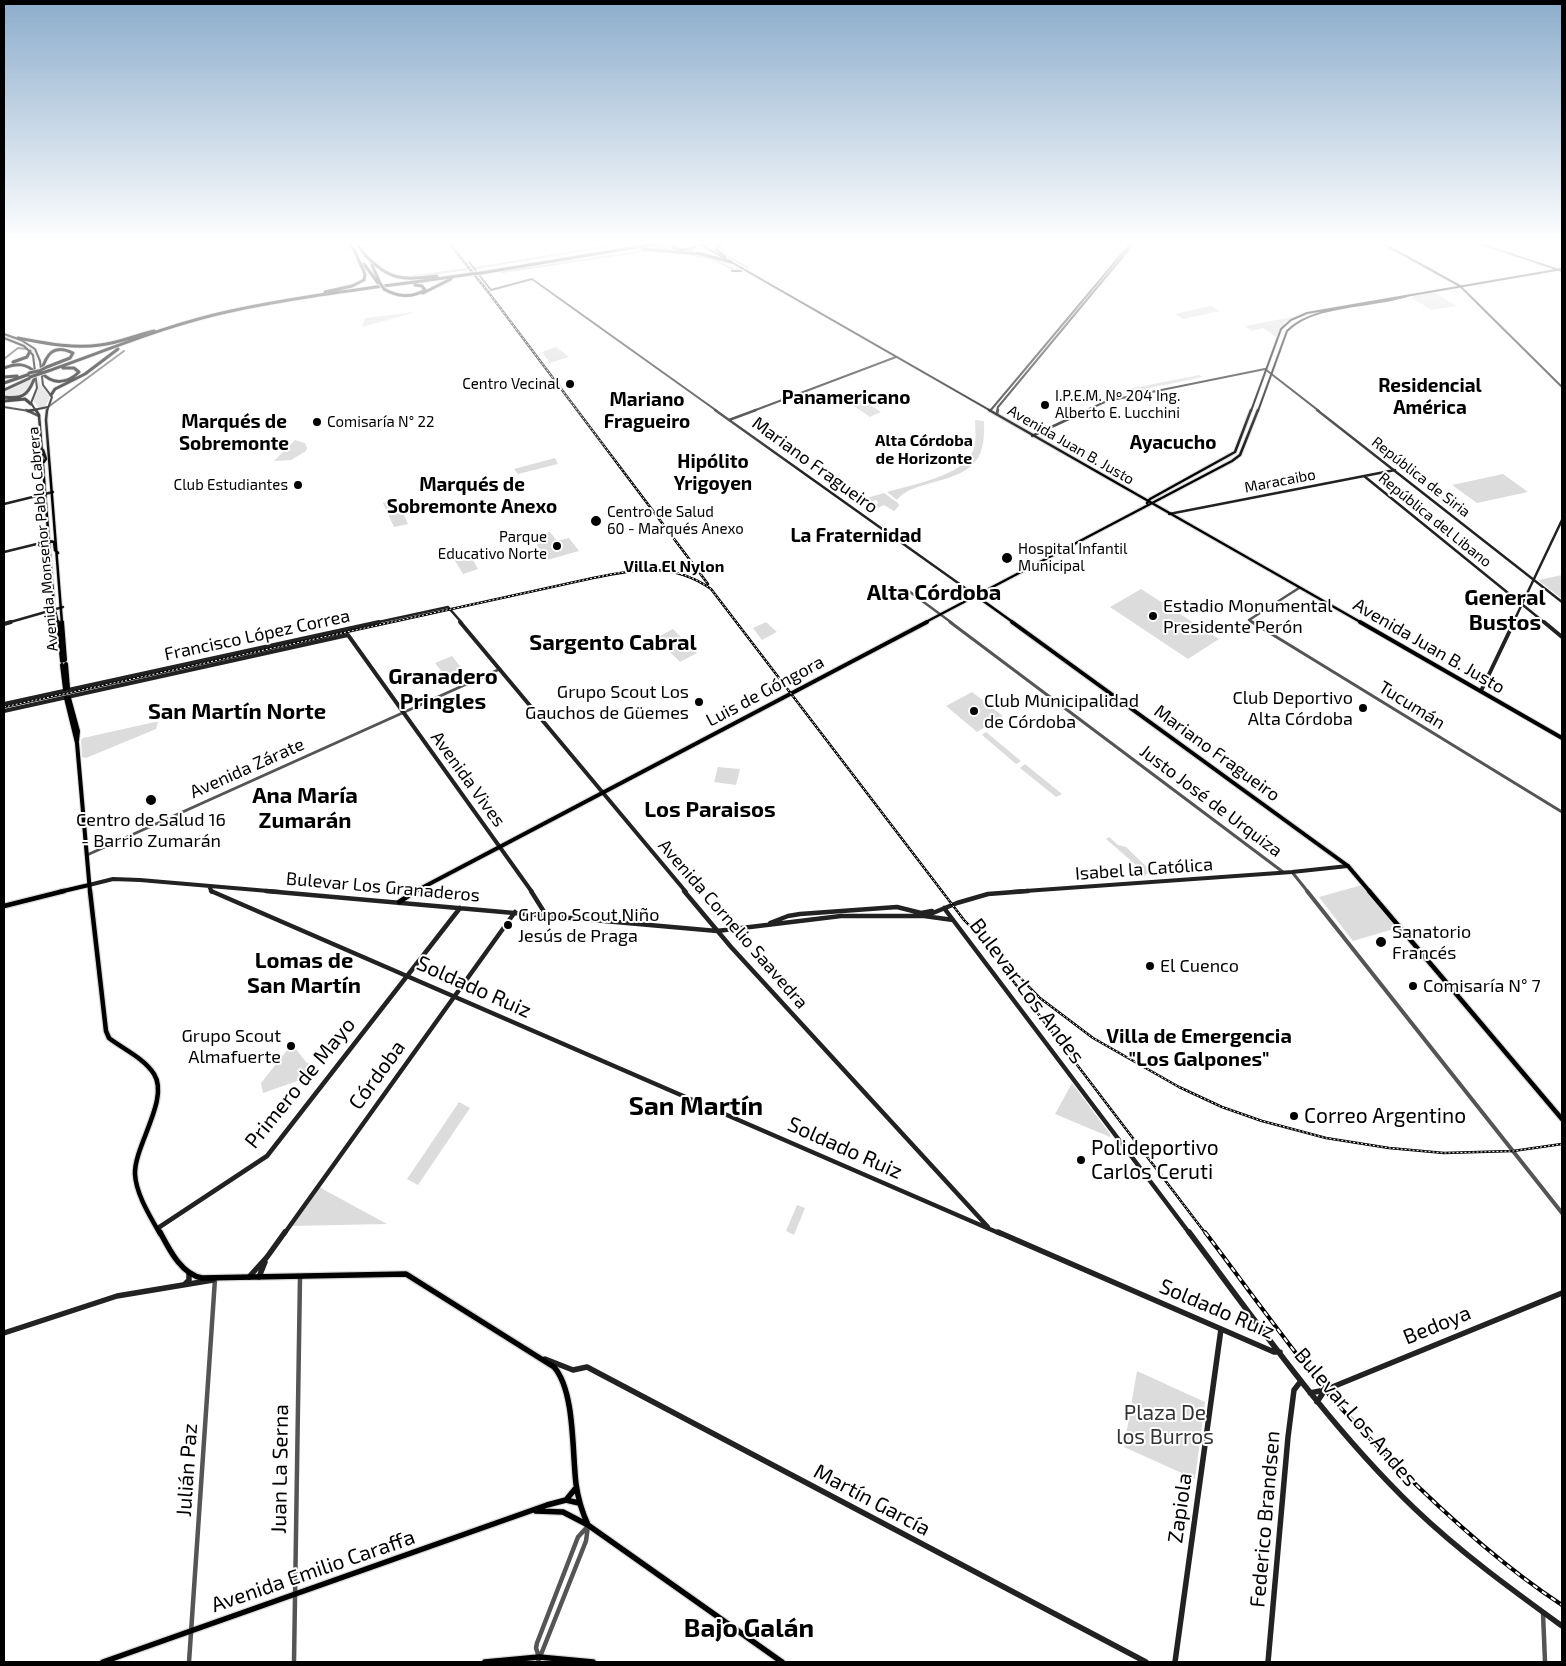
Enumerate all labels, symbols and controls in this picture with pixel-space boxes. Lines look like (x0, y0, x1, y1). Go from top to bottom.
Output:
place label: Centro Vecinal (462, 375, 560, 393)
district label: Residencial América (1378, 375, 1482, 419)
marker: Centro Vecinal (564, 378, 576, 390)
district label: Panamericano (782, 387, 910, 409)
place label: I.P.E.M. Nº 204 Ing. Alberto E. Lucchini (1055, 387, 1180, 422)
district label: Mariano Fragueiro (604, 389, 690, 433)
marker: I.P.E.M. Nº 204 Ing. Alberto E. Lucchini (1039, 399, 1051, 411)
street label: Avenida Juan B. Justo (1005, 401, 1137, 489)
district label: Marqués de Sobremonte (179, 411, 289, 455)
street label: Mariano Fragueiro (748, 412, 882, 518)
place label: Comisaría N° 22 (327, 413, 434, 431)
marker: Comisaría N° 22 (311, 416, 323, 428)
street label: Avenida Monseñor Pablo Cabrera (24, 426, 62, 652)
district label: Alta Córdoba de Horizonte (875, 431, 973, 469)
district label: Ayacucho (1130, 432, 1216, 454)
street label: República de Siria (1368, 433, 1474, 521)
district label: Hipólito Yrigoyen (674, 451, 752, 495)
street label: Maracaibo (1243, 465, 1317, 497)
street label: República del Libano (1375, 469, 1495, 571)
district label: Marqués de Sobremonte Anexo (387, 474, 557, 518)
place label: Club Estudiantes (174, 476, 288, 494)
marker: Club Estudiantes (292, 479, 304, 491)
place label: Centro de Salud 60 - Marqués Anexo (607, 503, 744, 538)
marker: Centro de Salud 60 - Marqués Anexo (589, 514, 603, 528)
district label: La Fraternidad (790, 525, 922, 547)
place label: Parque Educativo Norte (438, 528, 547, 563)
marker: Parque Educativo Norte (551, 540, 563, 552)
place label: Hospital Infantil Municipal (1018, 540, 1128, 575)
marker: Hospital Infantil Municipal (1000, 551, 1014, 565)
district label: Villa El Nylon (624, 557, 724, 577)
district label: Alta Córdoba (867, 580, 1001, 606)
district label: General Bustos (1464, 585, 1546, 636)
street label: Avenida Juan B. Justo (1349, 594, 1509, 698)
place label: Estadio Monumental Presidente Perón (1163, 595, 1333, 638)
street label: Francisco López Correa (162, 605, 352, 665)
marker: Estadio Monumental Presidente Perón (1147, 610, 1159, 622)
district label: Sargento Cabral (529, 630, 697, 656)
street label: Luis de Góngora (702, 651, 828, 731)
district label: Granadero Pringles (388, 664, 498, 716)
street label: Tucumán (1375, 676, 1449, 734)
place label: Grupo Scout Los Gauchos de Güemes (525, 681, 689, 724)
place label: Club Deportivo Alta Córdoba (1232, 687, 1353, 730)
place label: Club Municipalidad de Córdoba (984, 690, 1139, 732)
marker: Grupo Scout Los Gauchos de Güemes (693, 696, 705, 708)
district label: San Martín Norte (148, 699, 326, 725)
street label: Mariano Fragueiro (1150, 700, 1284, 806)
marker: Club Deportivo Alta Córdoba (1357, 702, 1369, 714)
marker: Club Municipalidad de Córdoba (968, 705, 980, 717)
street label: Avenida Vives (426, 727, 510, 831)
street label: Avenida Zárate (187, 733, 307, 803)
street label: Justo José de Urquiza (1135, 740, 1287, 862)
district label: Ana María Zumarán (252, 783, 358, 834)
marker: Centro de Salud 16 - Barrio Zumarán (144, 793, 158, 807)
district label: Los Paraisos (644, 797, 776, 823)
place label: Centro de Salud 16 - Barrio Zumarán (76, 809, 226, 852)
street label: Avenida Cornelio Saavedra (654, 835, 812, 1013)
street label: Isabel la Católica (1074, 853, 1214, 885)
street label: Bulevar Los Granaderos (285, 868, 481, 906)
place label: Grupo Scout Niño Jesús de Praga (518, 904, 659, 946)
street label: Bulevar Los Andes (964, 913, 1090, 1069)
marker: Grupo Scout Niño Jesús de Praga (502, 919, 514, 931)
place label: Sanatorio Francés (1392, 921, 1471, 964)
marker: Sanatorio Francés (1374, 935, 1388, 949)
district label: Lomas de San Martín (247, 948, 361, 999)
street label: Soldado Ruiz (413, 950, 535, 1024)
place label: El Cuenco (1160, 955, 1239, 977)
marker: El Cuenco (1144, 960, 1156, 972)
place label: Comisaría N° 7 (1423, 975, 1541, 997)
marker: Comisaría N° 7 (1407, 980, 1419, 992)
street label: Primero de Mayo (239, 1012, 361, 1154)
district label: Villa de Emergencia "Los Galpones" (1106, 1024, 1292, 1071)
place label: Grupo Scout Almafuerte (181, 1025, 281, 1068)
street label: Córdoba (343, 1035, 411, 1115)
marker: Grupo Scout Almafuerte (285, 1040, 297, 1052)
district label: San Martín (629, 1090, 763, 1122)
place label: Correo Argentino (1304, 1103, 1466, 1129)
marker: Correo Argentino (1288, 1110, 1300, 1122)
street label: Soldado Ruiz (784, 1111, 906, 1185)
place label: Polideportivo Carlos Ceruti (1091, 1135, 1219, 1185)
marker: Polideportivo Carlos Ceruti (1075, 1154, 1087, 1166)
street label: Soldado Ruiz (1155, 1273, 1279, 1345)
street label: Bedoya (1400, 1300, 1474, 1350)
street label: Bulevar Los Andes (1289, 1343, 1423, 1491)
park label: Plaza De los Burros (1116, 1400, 1214, 1450)
street label: Juan La Serna (266, 1404, 294, 1534)
street label: Julián Paz (171, 1422, 203, 1518)
street label: Federico Brandsen (1245, 1430, 1285, 1608)
street label: Martín García (809, 1459, 935, 1541)
street label: Zapiola (1163, 1471, 1197, 1545)
street label: Avenida Emilio Caraffa (208, 1524, 418, 1618)
district label: Bajo Galán (684, 1612, 814, 1644)

